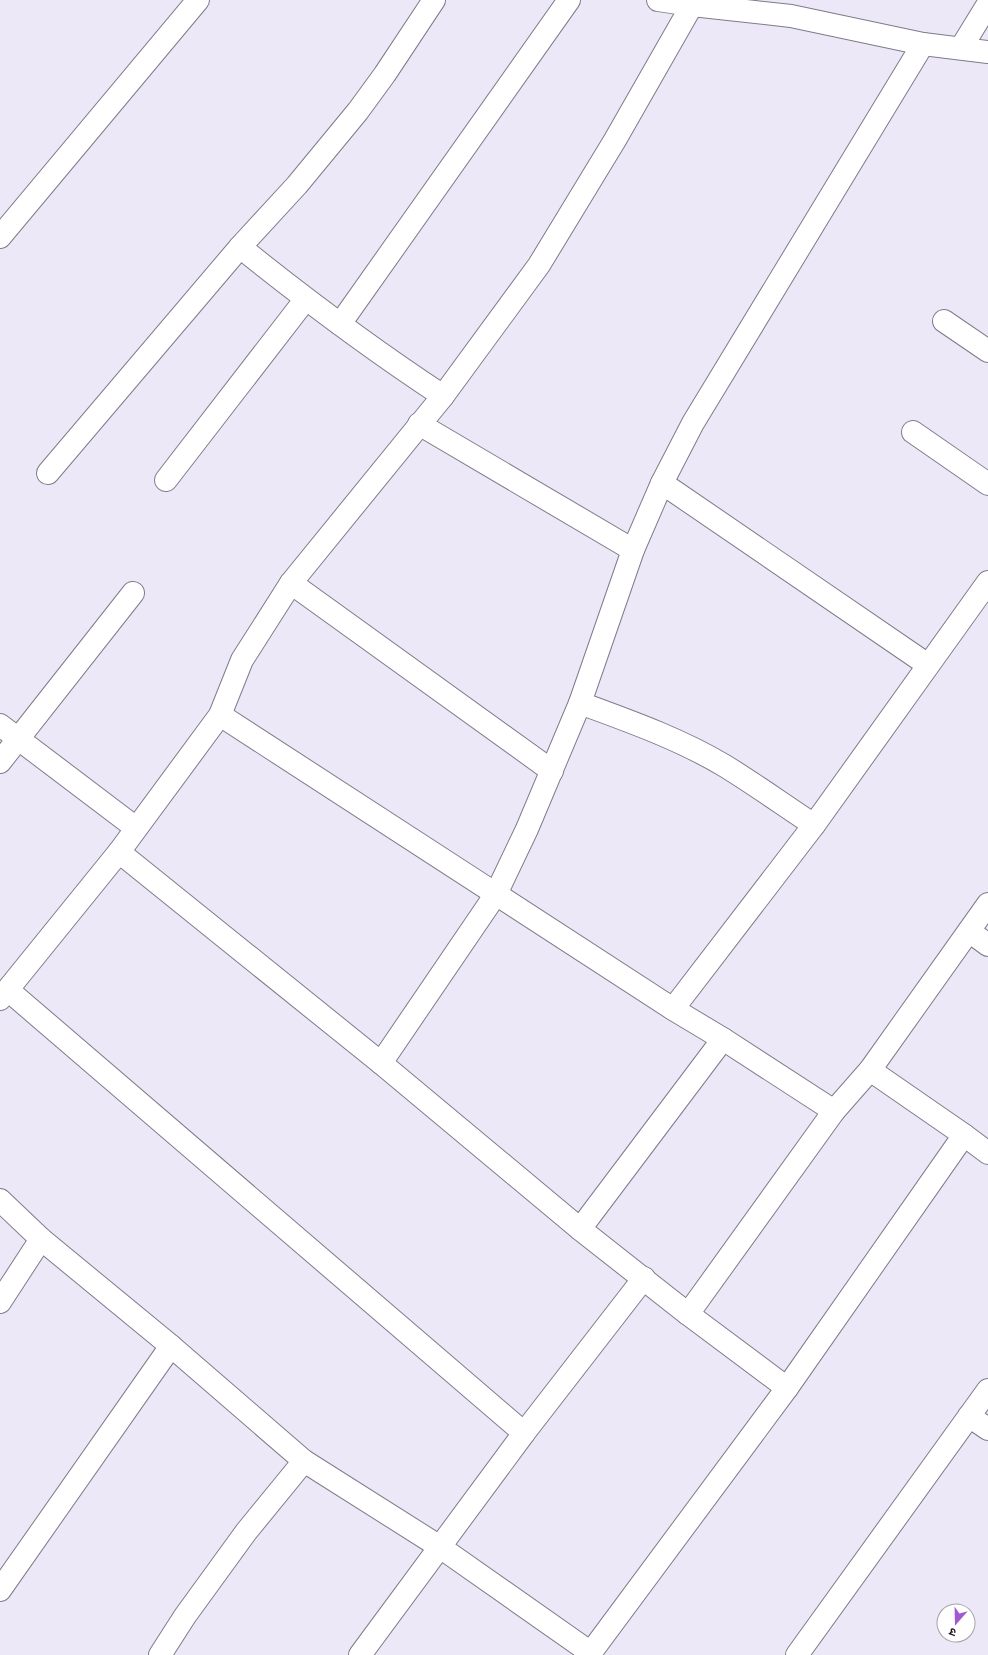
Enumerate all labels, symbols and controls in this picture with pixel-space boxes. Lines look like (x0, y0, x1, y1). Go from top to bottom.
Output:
north arrow (936, 1603, 976, 1643)
text: उ (947, 1625, 958, 1639)

